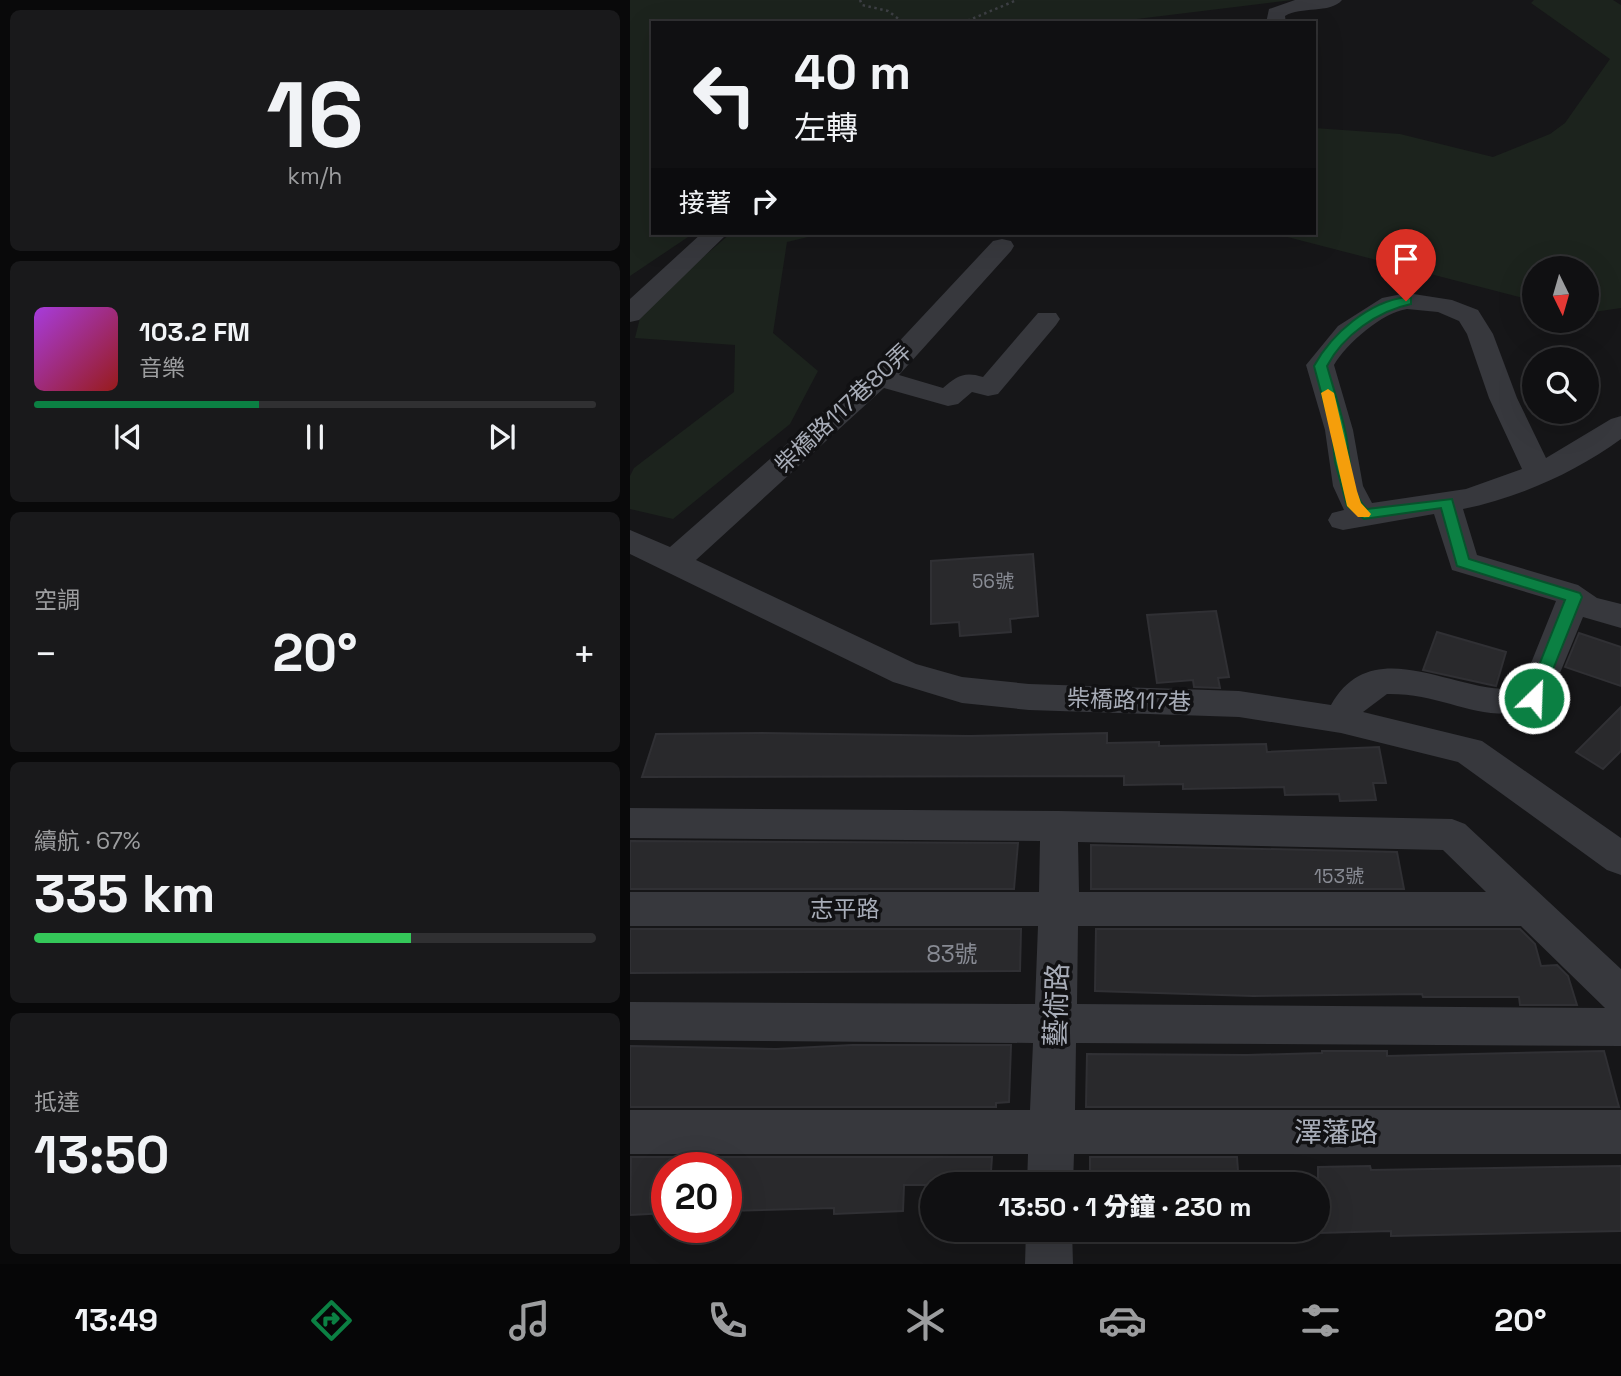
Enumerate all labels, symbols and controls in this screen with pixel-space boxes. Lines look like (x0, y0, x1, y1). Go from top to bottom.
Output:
text: 40 m (794, 41, 911, 103)
icon: left (679, 49, 770, 140)
text: 16 (266, 57, 364, 174)
text: 左轉 (794, 108, 858, 148)
text: km/h (288, 161, 342, 191)
icon: right (745, 182, 783, 220)
text: 接著 (679, 186, 731, 220)
pin (1376, 229, 1436, 301)
icon: arrive (1387, 240, 1425, 278)
north arrow (1522, 256, 1600, 332)
map controls (1522, 256, 1599, 424)
text: 103.2 FM (139, 315, 250, 349)
street label: 柴橋路117巷80弄 (768, 337, 918, 479)
button: search (1522, 347, 1599, 424)
text: 音樂 (139, 353, 185, 383)
icon: previous (109, 418, 147, 456)
icon: pause (296, 418, 334, 456)
icon: next (483, 418, 521, 456)
house number: 56號 (972, 569, 1014, 594)
text: 空調 (34, 585, 80, 615)
text: 20° (272, 620, 358, 686)
text: − (34, 630, 58, 678)
text: + (572, 630, 596, 678)
position arrow (1497, 661, 1571, 735)
street label: 柴橋路117巷 (1066, 683, 1192, 717)
text: 續航 · 67% (34, 826, 141, 856)
text: 335 km (34, 861, 215, 927)
house number: 153號 (1314, 864, 1364, 889)
street label: 志平路 (811, 894, 880, 924)
house number: 83號 (926, 939, 978, 969)
street label: 藝術路 (1037, 962, 1075, 1048)
text: 抵達 (34, 1087, 80, 1117)
street label: 澤藩路 (1294, 1114, 1378, 1150)
text: 13:50 (34, 1122, 170, 1188)
speed limit sign: 20 (651, 1152, 742, 1243)
text: 13:50 · 1 分鐘 · 230 m (999, 1190, 1251, 1224)
icon: directions (307, 1296, 356, 1345)
icon: music (505, 1296, 554, 1345)
icon: phone (703, 1296, 752, 1345)
icon: climate (901, 1296, 950, 1345)
icon: car (1098, 1296, 1147, 1345)
icon: filters (1296, 1296, 1345, 1345)
text: 13:49 (74, 1300, 158, 1340)
text: 20° (1494, 1300, 1547, 1340)

